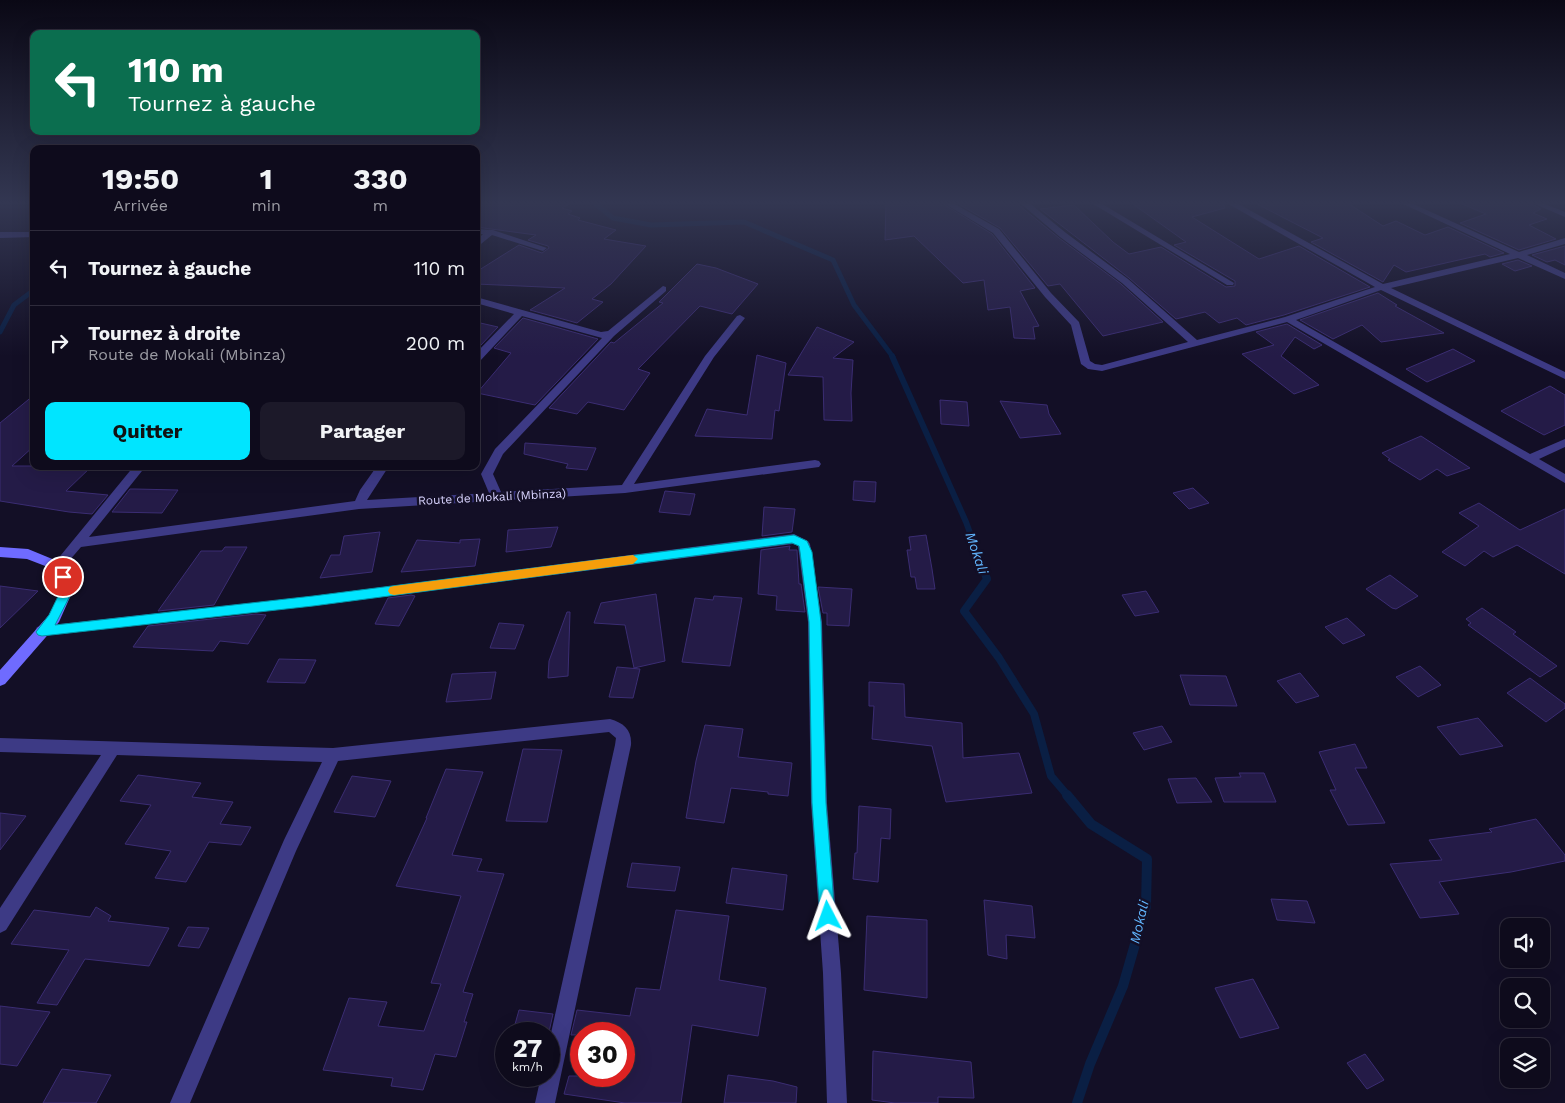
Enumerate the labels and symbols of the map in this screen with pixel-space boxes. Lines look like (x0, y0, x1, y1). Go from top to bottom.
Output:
street label: Route de Mokali (Mbinza) (418, 486, 566, 508)
water label: Mokali (962, 530, 992, 577)
pin (42, 556, 84, 598)
position arrow (801, 889, 853, 941)
water label: Mokali (1126, 899, 1152, 945)
speed limit sign: 30 (570, 1022, 635, 1087)

